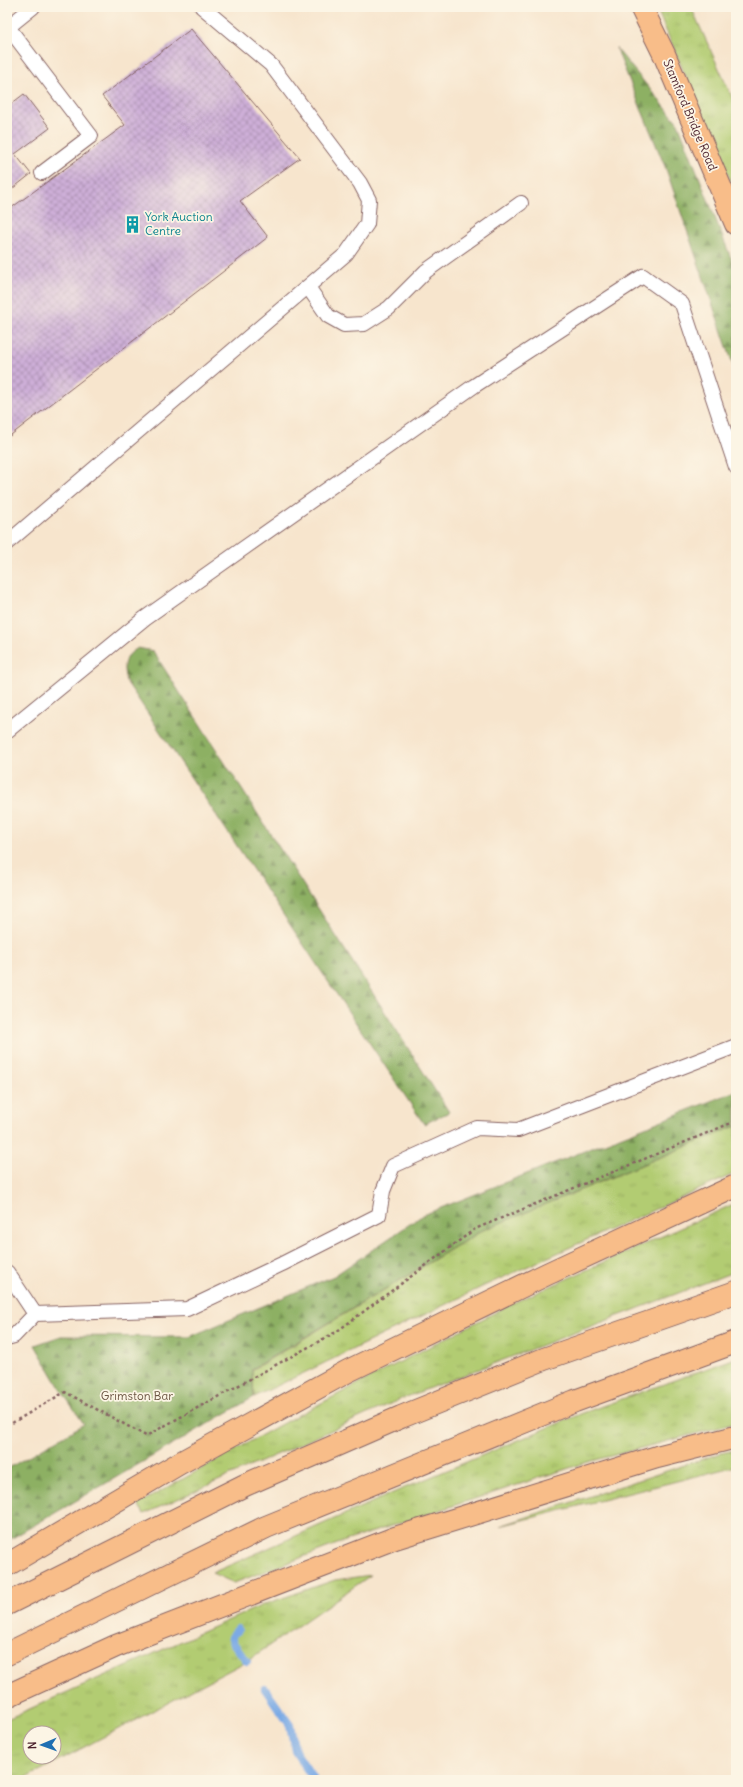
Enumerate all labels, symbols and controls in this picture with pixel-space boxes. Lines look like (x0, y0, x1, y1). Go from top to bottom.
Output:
street label: Stamford Bridge Road (660, 57, 721, 173)
place label: York Auction Centre (145, 209, 213, 238)
building icon: York Auction Centre (122, 214, 142, 234)
park label: Grimston Bar (101, 1388, 173, 1403)
north arrow (22, 1725, 62, 1765)
text: N (25, 1741, 39, 1749)

